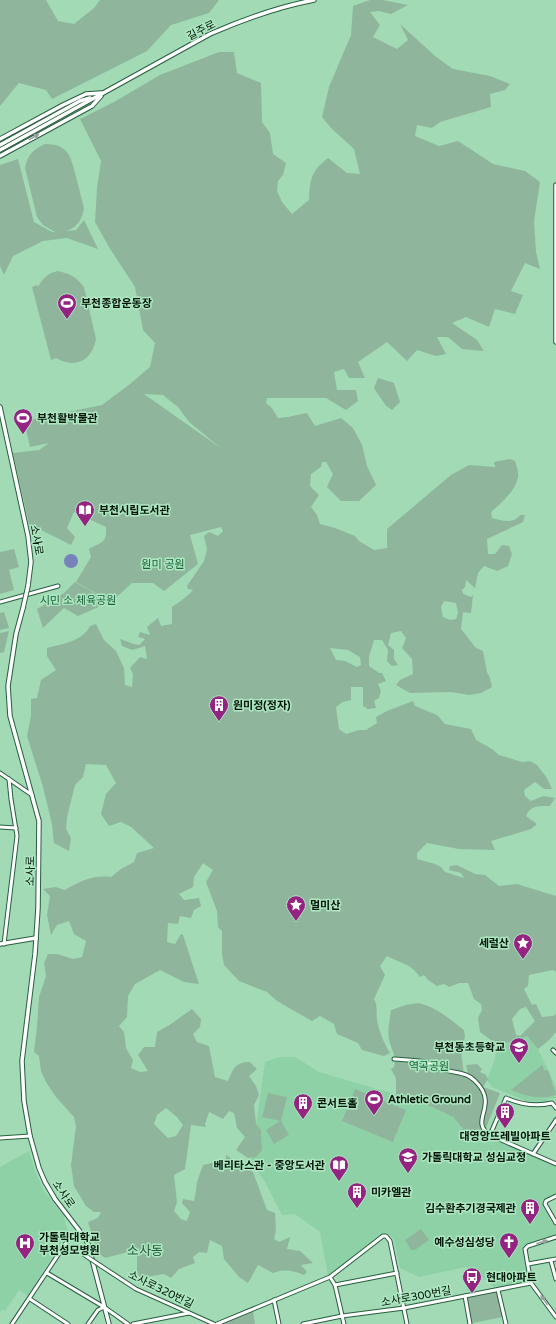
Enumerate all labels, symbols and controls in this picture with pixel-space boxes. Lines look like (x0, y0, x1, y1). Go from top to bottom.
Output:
street label: 길주로 (185, 18, 218, 43)
one-way arrow (28, 134, 40, 140)
sports icon: 부천종합운동장 (56, 292, 78, 320)
place label: 부천종합운동장 (81, 297, 152, 310)
sports icon: 부천활박물관 (12, 407, 34, 435)
place label: 부천활박물관 (37, 412, 98, 425)
library icon: 부천시립도서관 (74, 499, 96, 527)
place label: 부천시립도서관 (99, 504, 170, 517)
street label: 소사로 (27, 524, 46, 556)
park label: 원미 공원 (141, 558, 185, 571)
park label: 시민 소 체육공원 (40, 594, 116, 607)
building icon: 원미정(정자) (208, 694, 230, 722)
place label: 원미정(정자) (233, 699, 291, 712)
street label: 소사로 (24, 856, 37, 886)
place icon: 멀미산 (285, 894, 307, 922)
place label: 멀미산 (310, 899, 340, 912)
place icon: 세럴산 (512, 932, 534, 960)
place label: 세럴산 (479, 937, 509, 950)
school or university icon: 부천동초등학교 (508, 1036, 530, 1064)
place label: 부천동초등학교 (434, 1041, 505, 1054)
park label: 역곡공원 (409, 1060, 449, 1073)
sports icon: Athletic Ground (363, 1088, 385, 1116)
building icon: 콘서트홀 (292, 1092, 314, 1120)
place label: Athletic Ground (388, 1093, 471, 1106)
place label: 콘서트홀 (317, 1097, 357, 1110)
building icon: 대영앙뜨레빌아파트 (494, 1101, 516, 1129)
place label: 대영앙뜨레빌아파트 (459, 1130, 551, 1143)
school or university icon: 가톨릭대학교 성심교정 (397, 1146, 419, 1174)
place label: 가톨릭대학교 성심교정 (422, 1151, 526, 1164)
library icon: 베리타스관 - 중앙도서관 (328, 1154, 350, 1182)
place label: 베리타스관 - 중앙도서관 (214, 1159, 325, 1172)
street label: 소사로 (50, 1178, 78, 1210)
building icon: 미카엘관 (346, 1181, 368, 1209)
place label: 미카엘관 (371, 1186, 411, 1199)
building icon: 김수환추기경국제관 (519, 1197, 541, 1225)
place label: 김수환추기경국제관 (425, 1202, 516, 1215)
place label: 가톨릭대학교 부천성모병원 (39, 1231, 100, 1257)
church icon: 예수성심성당 (498, 1231, 520, 1259)
hospital icon: 가톨릭대학교 부천성모병원 (14, 1232, 36, 1260)
place label: 예수성심성당 (434, 1236, 495, 1249)
one-way arrow (536, 1238, 548, 1244)
district label: 소사동 (127, 1243, 163, 1259)
bus stop icon: 현대아파트 (461, 1266, 483, 1294)
street label: 소사로320번길 (126, 1268, 196, 1311)
place label: 현대아파트 (486, 1271, 537, 1284)
street label: 소사로300번길 (380, 1284, 452, 1309)
one-way arrow (540, 1295, 548, 1305)

